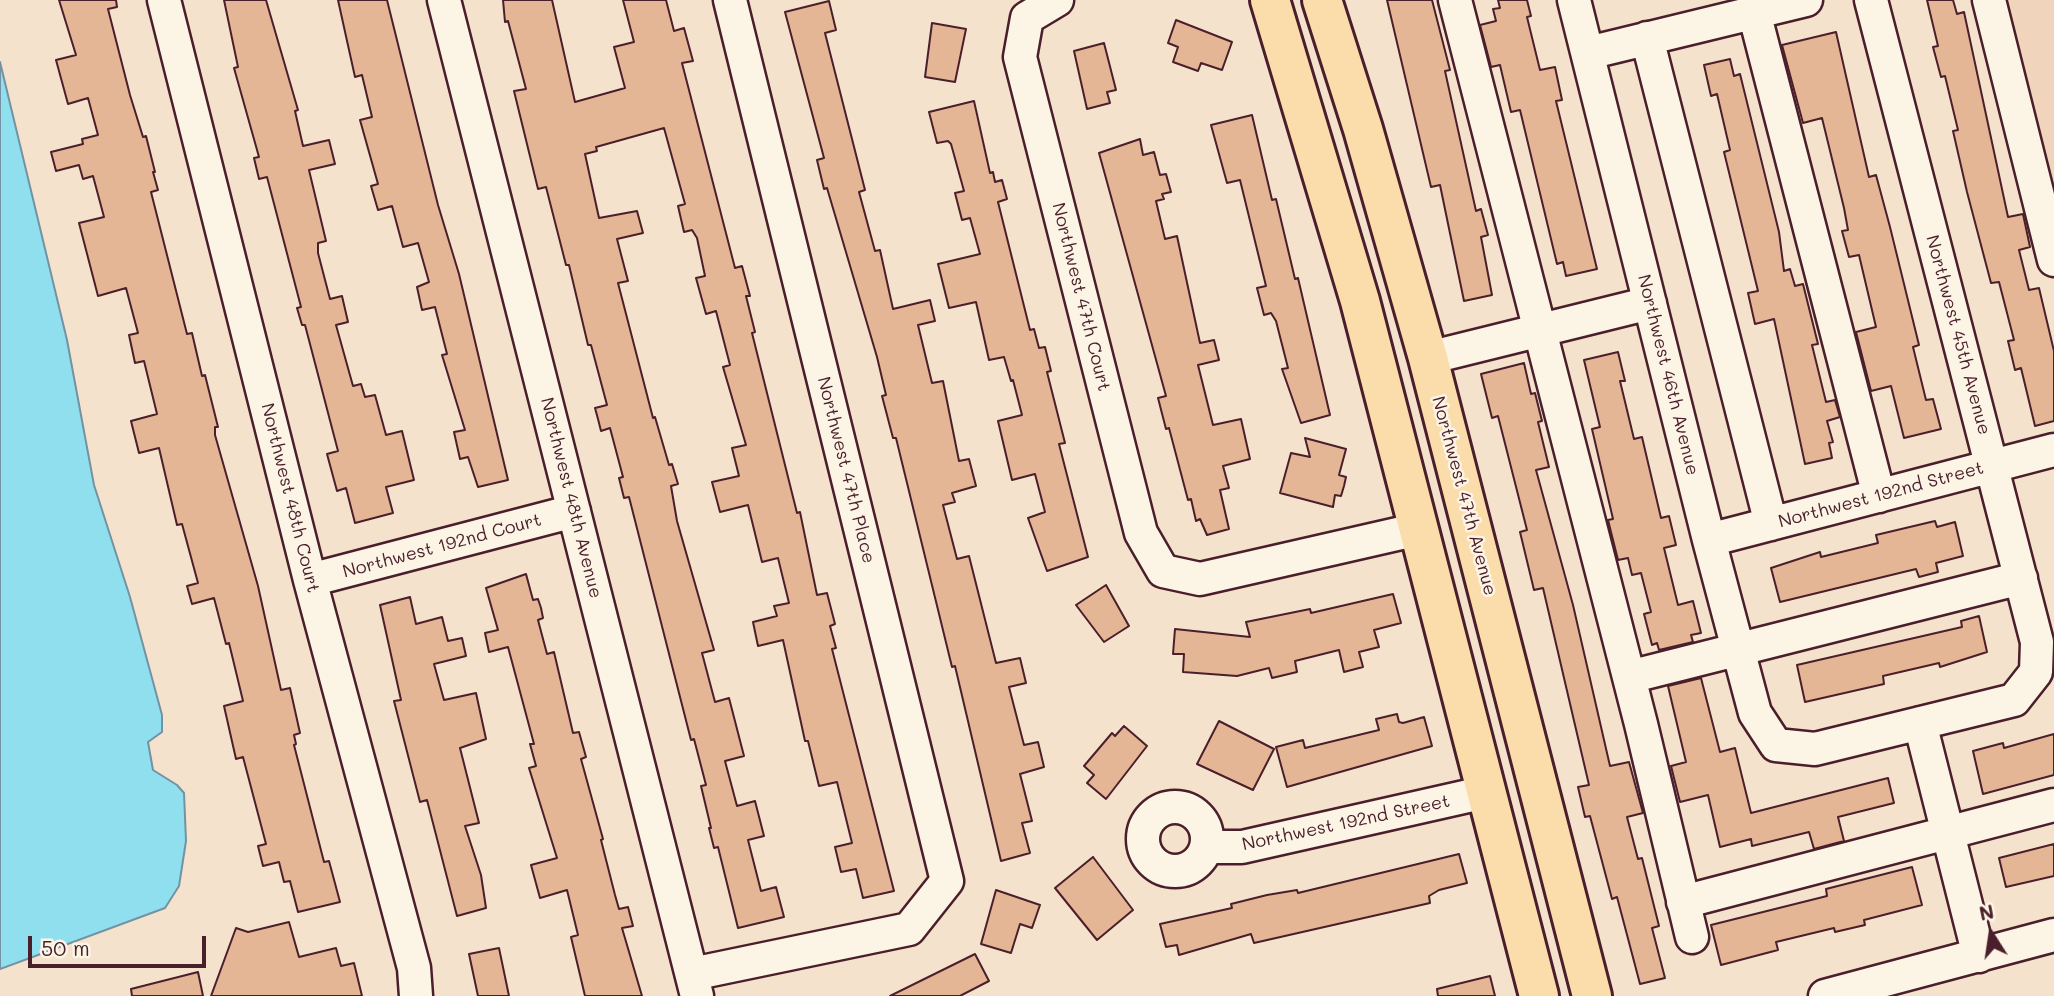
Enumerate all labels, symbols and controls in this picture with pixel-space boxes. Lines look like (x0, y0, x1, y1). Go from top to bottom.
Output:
street label: Northwest 47th Court (1047, 201, 1115, 393)
street label: Northwest 45th Avenue (1921, 233, 1995, 437)
street label: Northwest 46th Avenue (1633, 272, 1703, 478)
street label: Northwest 47th Place (812, 374, 880, 566)
street label: Northwest 47th Avenue (1427, 394, 1501, 598)
street label: Northwest 48th Avenue (536, 395, 606, 601)
street label: Northwest 48th Court (256, 401, 324, 595)
street label: Northwest 192nd Street (1776, 457, 1986, 533)
street label: Northwest 192nd Court (340, 509, 544, 583)
street label: Northwest 192nd Street (1240, 790, 1452, 856)
north arrow (1956, 898, 2026, 968)
text: N (1977, 898, 1996, 926)
scale bar (32, 922, 210, 966)
text: 50 m (41, 934, 90, 961)

